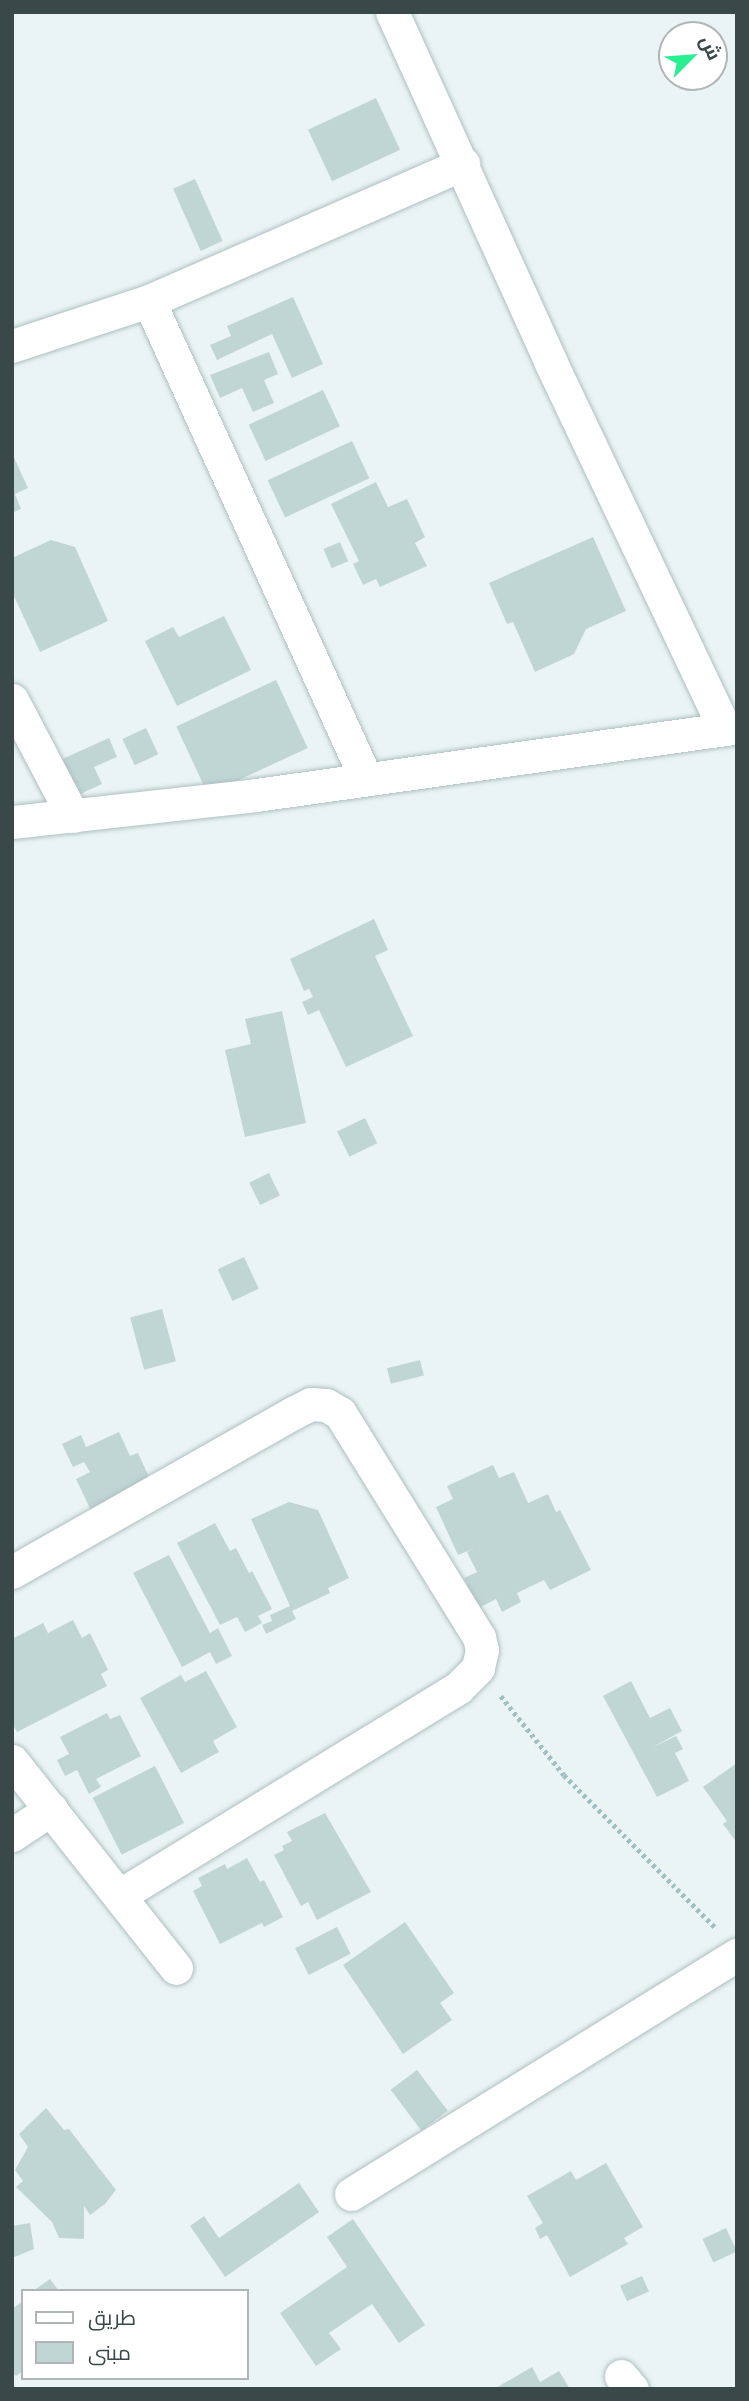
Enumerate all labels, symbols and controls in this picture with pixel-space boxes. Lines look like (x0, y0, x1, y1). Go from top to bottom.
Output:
north arrow (658, 21, 728, 91)
text: ش (696, 32, 725, 63)
legend (21, 2289, 248, 2380)
text: طريق (88, 2306, 136, 2329)
text: مبنى (88, 2341, 131, 2364)

